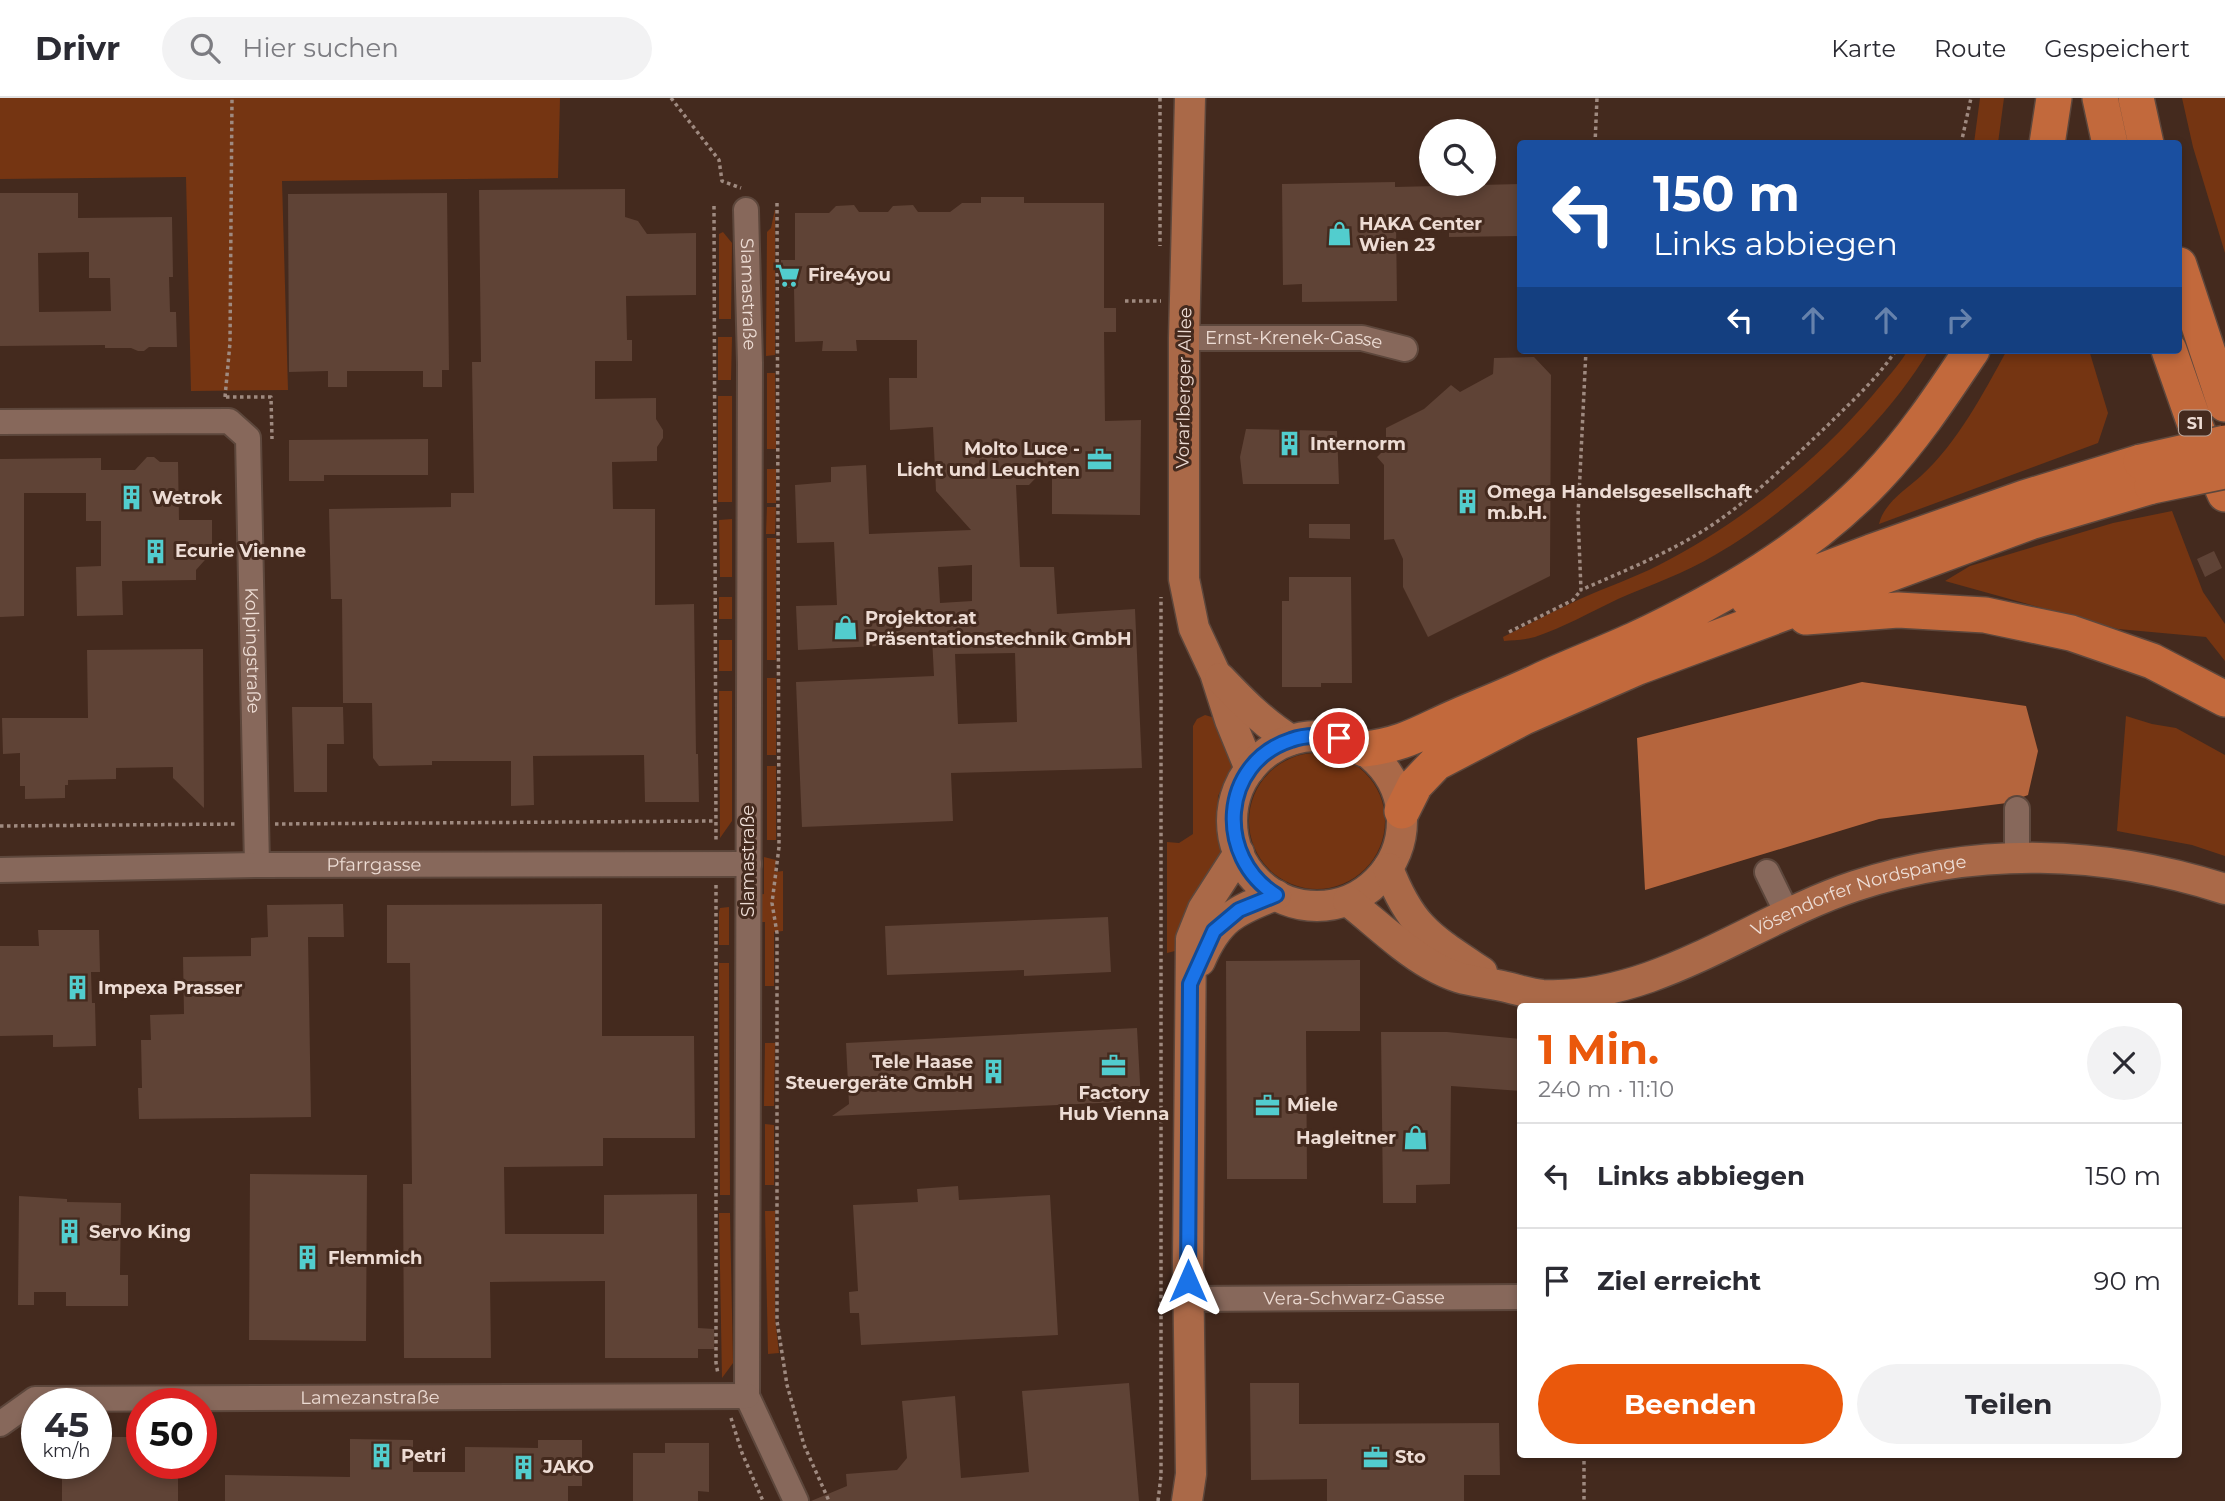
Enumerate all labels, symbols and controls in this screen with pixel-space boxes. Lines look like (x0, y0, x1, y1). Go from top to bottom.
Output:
search box (162, 17, 652, 80)
text: Drivr (35, 28, 120, 68)
icon: search (186, 29, 224, 67)
text: Hier suchen (242, 32, 399, 64)
text: Karte (1831, 34, 1896, 63)
text: Route (1934, 34, 2006, 63)
text: Gespeichert (2044, 34, 2190, 63)
map controls (1419, 119, 1496, 196)
button: search (1419, 119, 1496, 196)
text: 150 m (1653, 164, 1800, 223)
icon: left (1538, 168, 1629, 259)
place label: HAKA Center Wien 23 (1359, 213, 1482, 256)
shop icon: HAKA Center Wien 23 (1325, 220, 1353, 248)
text: Links abbiegen (1653, 224, 1898, 263)
street label: Slamastraße (736, 237, 761, 351)
supermarket icon: Fire4you (774, 261, 802, 289)
place label: Fire4you (808, 264, 891, 286)
icon: left (1721, 301, 1759, 339)
icon: ahead (1794, 301, 1832, 339)
icon: ahead (1867, 301, 1905, 339)
icon: right (1940, 301, 1978, 339)
street label: Vorarlberger Allee (1172, 307, 1196, 469)
street label: Ernst-Krenek-Gasse (1205, 327, 1385, 354)
road number: S1 (2179, 410, 2211, 436)
building icon: Internorm (1276, 430, 1304, 458)
place label: Internorm (1310, 433, 1406, 455)
place label: Molto Luce - Licht und Leuchten (896, 438, 1080, 481)
office icon: Molto Luce - Licht und Leuchten (1086, 445, 1114, 473)
place label: Omega Handelsgesellschaft m.b.H. (1487, 481, 1753, 524)
building icon: Wetrok (118, 484, 146, 512)
place label: Wetrok (152, 487, 223, 509)
building icon: Omega Handelsgesellschaft m.b.H. (1453, 488, 1481, 516)
building icon: Ecurie Vienne (141, 537, 169, 565)
place label: Ecurie Vienne (175, 540, 306, 562)
street label: Kolpingstraße (240, 587, 265, 714)
place label: Projektor.at Präsentationstechnik GmbH (865, 607, 1132, 650)
shop icon: Projektor.at Präsentationstechnik GmbH (831, 614, 859, 642)
pin (1309, 708, 1369, 768)
icon: arrive (1320, 719, 1358, 757)
street label: Slamastraße (737, 805, 759, 917)
street label: Vösendorfer Nordspange (1747, 851, 1968, 941)
street label: Pfarrgasse (326, 854, 422, 876)
building icon: Impexa Prasser (64, 974, 92, 1002)
place label: Impexa Prasser (98, 977, 243, 999)
text: 1 Min. (1538, 1023, 1659, 1075)
button: close (2087, 1026, 2161, 1100)
place label: Tele Haase Steuergeräte GmbH (785, 1051, 973, 1094)
office icon: Factory Hub Vienna (1100, 1052, 1128, 1080)
building icon: Tele Haase Steuergeräte GmbH (979, 1058, 1007, 1086)
text: 240 m · 11:10 (1538, 1075, 1674, 1103)
place label: Factory Hub Vienna (1059, 1082, 1169, 1125)
office icon: Miele (1253, 1091, 1281, 1119)
place label: Miele (1287, 1094, 1338, 1116)
shop icon: Hagleitner (1402, 1124, 1430, 1152)
place label: Hagleitner (1296, 1127, 1396, 1149)
icon: left (1538, 1157, 1576, 1195)
text: Links abbiegen (1597, 1160, 1805, 1192)
text: 150 m (2085, 1160, 2161, 1192)
building icon: Servo King (55, 1218, 83, 1246)
place label: Servo King (89, 1221, 191, 1243)
building icon: Flemmich (294, 1244, 322, 1272)
position arrow (1151, 1244, 1225, 1318)
place label: Flemmich (328, 1247, 422, 1269)
icon: arrive (1538, 1262, 1576, 1300)
text: Ziel erreicht (1597, 1265, 1761, 1297)
text: 90 m (2094, 1265, 2161, 1297)
street label: Vera-Schwarz-Gasse (1263, 1286, 1445, 1310)
button: Beenden (1538, 1364, 1843, 1444)
button: Teilen (1857, 1364, 2161, 1444)
street label: Lamezanstraße (300, 1386, 440, 1409)
speed limit sign: 50 (126, 1388, 217, 1479)
text: 45 (44, 1403, 89, 1446)
text: km/h (42, 1440, 91, 1462)
building icon: Petri (367, 1442, 395, 1470)
office icon: Sto (1361, 1443, 1389, 1471)
place label: Petri (401, 1445, 446, 1467)
place label: Sto (1395, 1446, 1426, 1468)
building icon: JAKO (509, 1453, 537, 1481)
place label: JAKO (542, 1456, 594, 1478)

